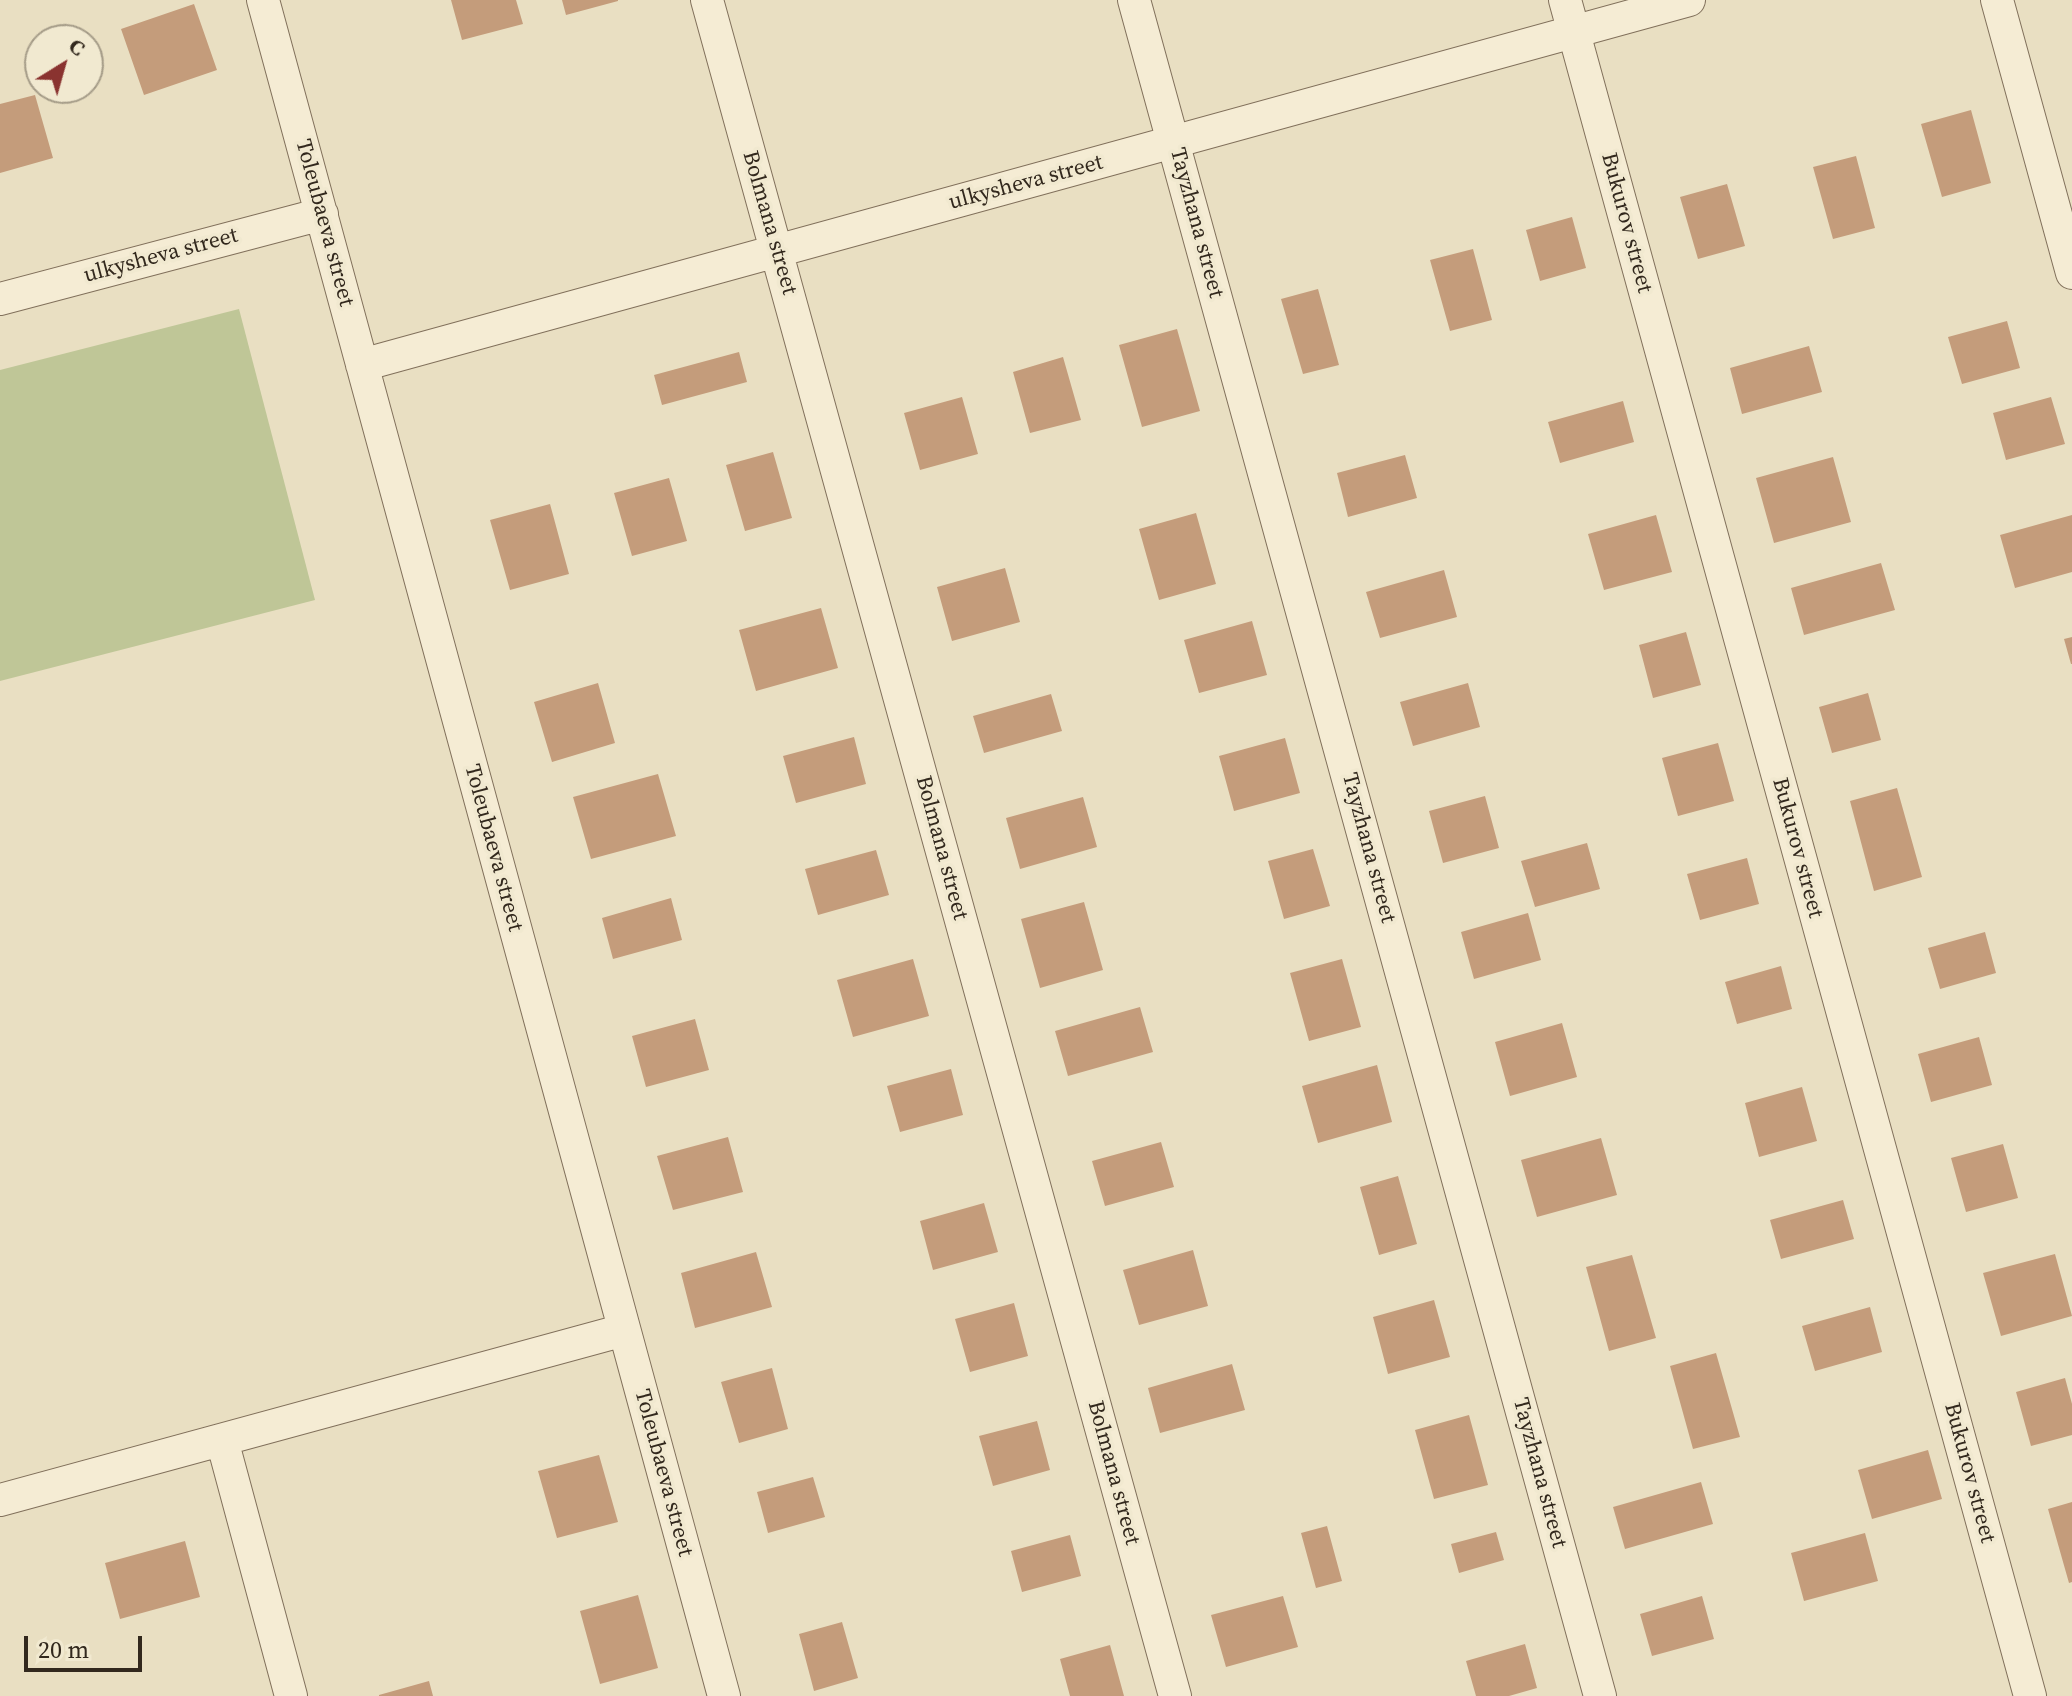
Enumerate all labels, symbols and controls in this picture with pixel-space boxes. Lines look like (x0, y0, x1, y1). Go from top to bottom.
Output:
north arrow (24, 24, 104, 104)
text: С (63, 30, 92, 63)
street label: Toleubaeva street (289, 137, 359, 309)
street label: Tayzhana street (1163, 145, 1229, 301)
street label: Bolmana street (736, 148, 802, 298)
street label: ulkysheva street (946, 150, 1106, 216)
street label: Bukurov street (1595, 150, 1657, 296)
street label: ulkysheva street (81, 223, 241, 289)
street label: Toleubaeva street (458, 762, 528, 934)
street label: Tayzhana street (1335, 770, 1401, 926)
street label: Bolmana street (909, 773, 973, 923)
street label: Bukurov street (1766, 775, 1828, 921)
street label: Toleubaeva street (628, 1387, 698, 1559)
street label: Tayzhana street (1506, 1395, 1572, 1551)
street label: Bolmana street (1081, 1398, 1145, 1548)
street label: Bukurov street (1938, 1400, 2000, 1546)
scale bar (28, 1620, 146, 1670)
text: 20 m (38, 1633, 89, 1666)

